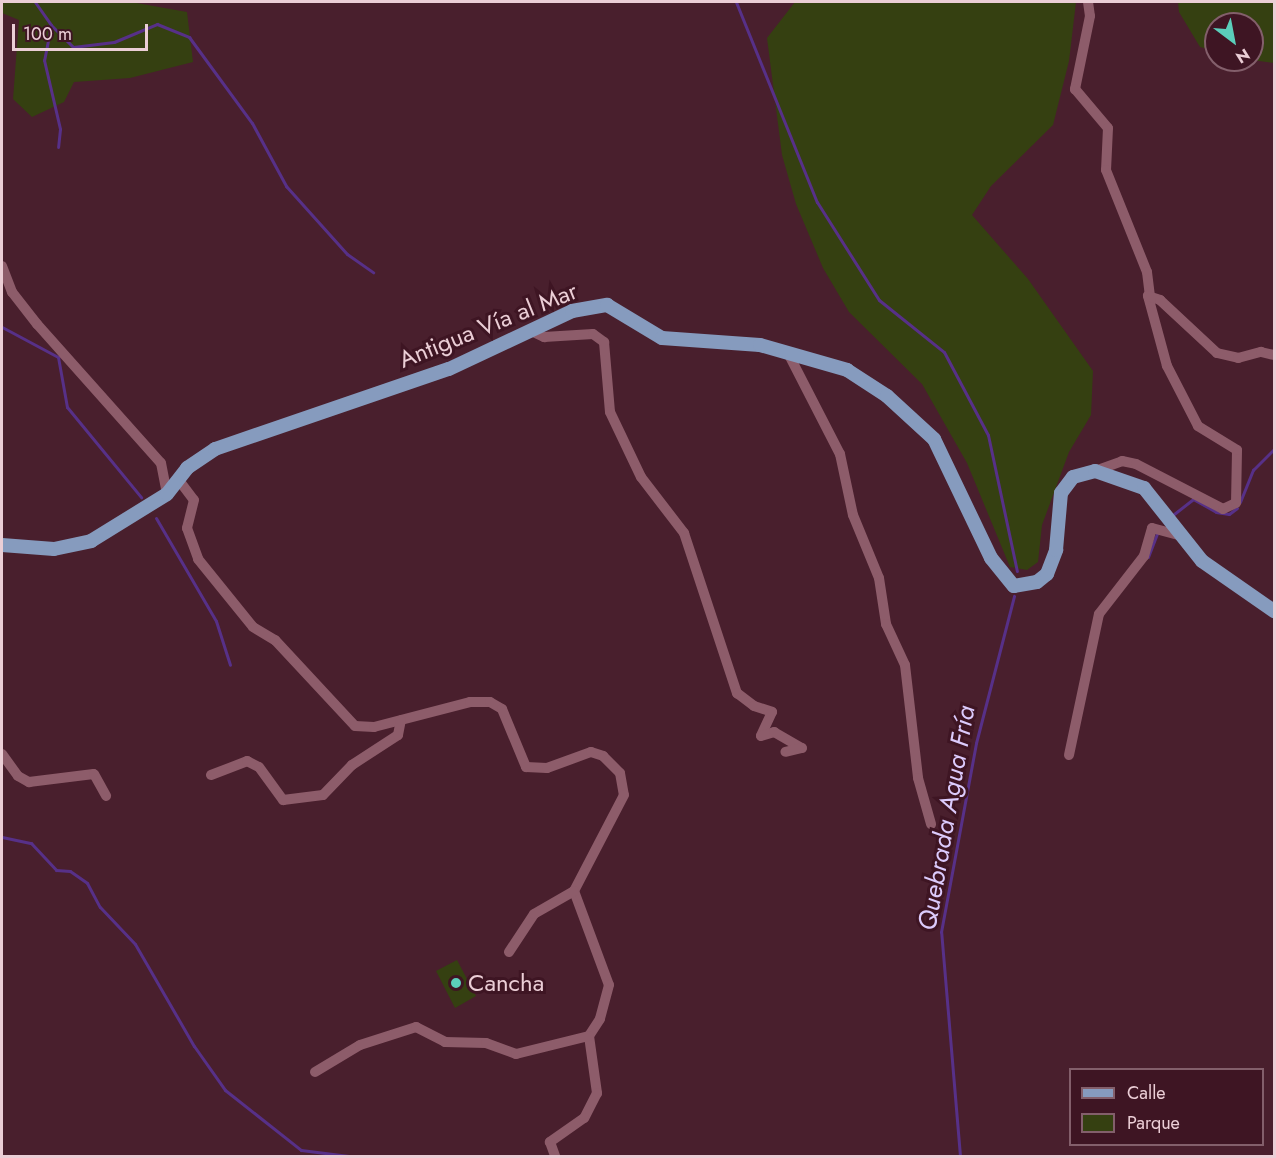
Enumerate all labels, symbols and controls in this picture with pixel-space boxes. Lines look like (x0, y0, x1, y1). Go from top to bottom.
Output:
scale bar (15, 12, 152, 50)
north arrow (1204, 12, 1264, 72)
text: 100 m (23, 21, 72, 47)
text: N (1231, 43, 1254, 69)
street label: Antigua Vía al Mar (395, 276, 581, 374)
water label: Quebrada Agua Fría (912, 703, 982, 933)
place label: Cancha (468, 969, 544, 997)
marker: Cancha (449, 976, 463, 990)
legend (1069, 1068, 1264, 1146)
text: Calle (1127, 1080, 1166, 1106)
text: Parque (1127, 1110, 1180, 1136)

